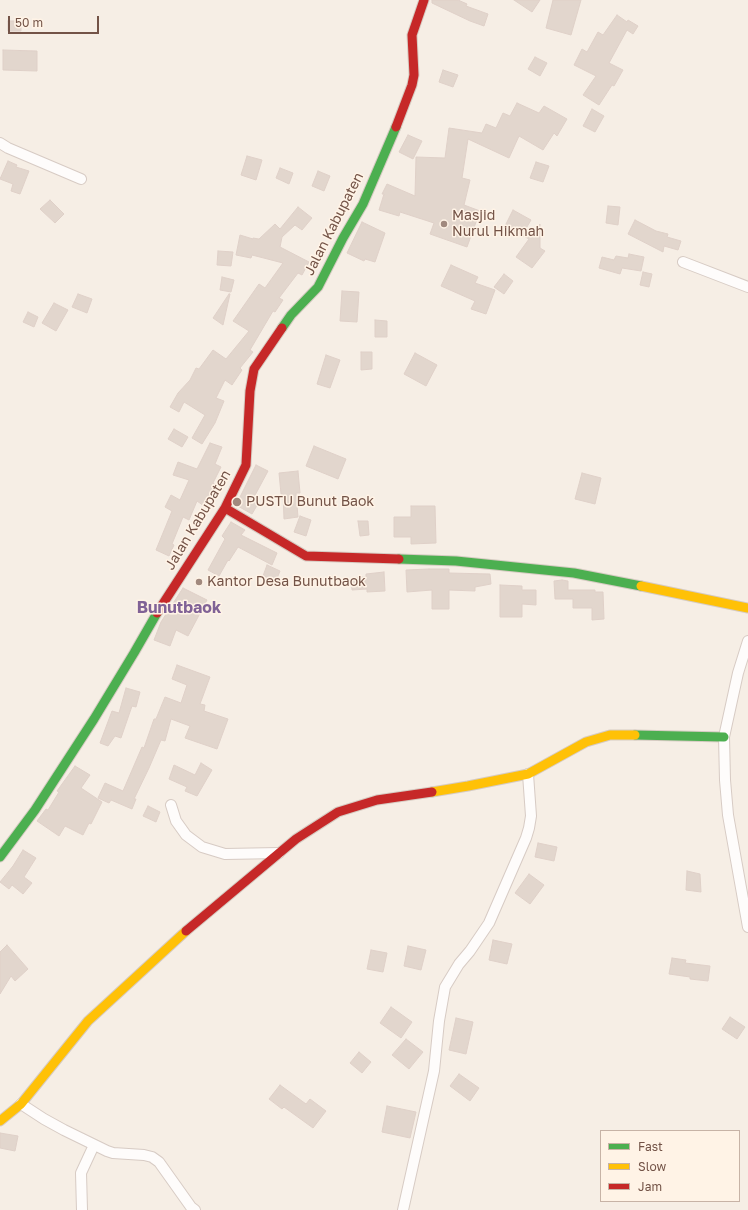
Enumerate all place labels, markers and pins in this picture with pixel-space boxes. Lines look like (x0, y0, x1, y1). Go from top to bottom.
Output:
place label: Masjid Nurul Hikmah (452, 208, 544, 240)
marker: Masjid Nurul Hikmah (439, 219, 449, 229)
place label: PUSTU Bunut Baok (246, 494, 374, 510)
marker: PUSTU Bunut Baok (231, 496, 243, 508)
place label: Kantor Desa Bunutbaok (207, 574, 366, 590)
marker: Kantor Desa Bunutbaok (194, 577, 204, 587)

